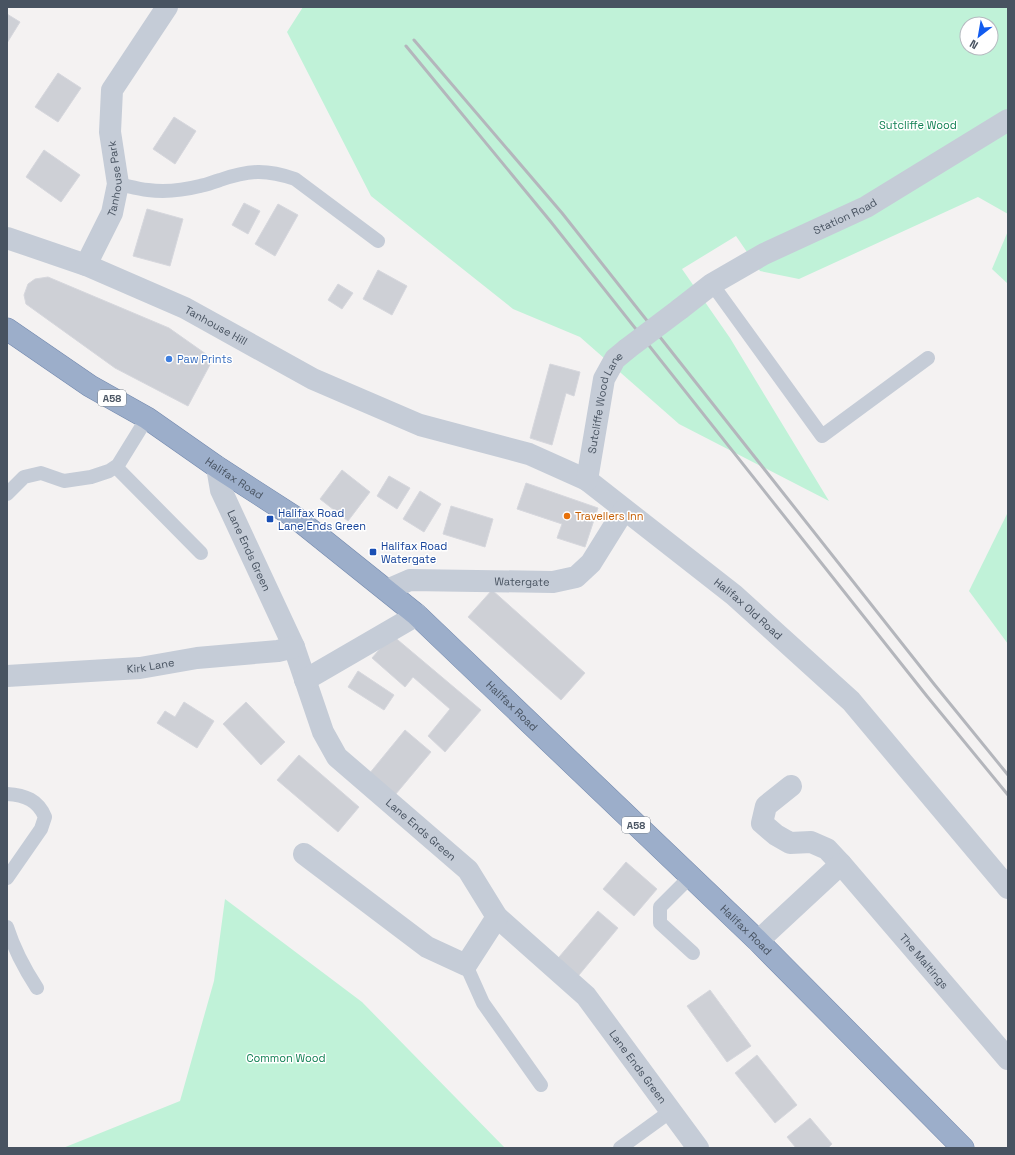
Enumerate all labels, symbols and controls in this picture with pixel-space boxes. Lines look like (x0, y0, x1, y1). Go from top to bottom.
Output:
north arrow (959, 16, 999, 56)
text: N (967, 37, 981, 52)
park label: Sutcliffe Wood (879, 118, 957, 132)
street label: Tanhouse Park (104, 140, 125, 219)
street label: Station Road (811, 195, 879, 237)
street label: Tanhouse Hill (182, 302, 250, 348)
street label: Sutcliffe Wood Lane (585, 349, 626, 455)
place label: Paw Prints (177, 352, 232, 366)
marker: Paw Prints (164, 354, 174, 364)
road number: A58 (98, 390, 126, 406)
street label: Halifax Road (203, 454, 266, 502)
place label: Halifax Road Lane Ends Green (278, 506, 366, 533)
street label: Lane Ends Green (224, 508, 274, 593)
place label: Travellers Inn (575, 509, 644, 523)
marker: Travellers Inn (562, 511, 572, 521)
marker: Halifax Road Lane Ends Green (265, 514, 275, 524)
place label: Halifax Road Watergate (381, 539, 447, 566)
marker: Halifax Road Watergate (368, 547, 378, 557)
street label: Watergate (494, 574, 550, 589)
street label: Halifax Old Road (711, 575, 785, 642)
street label: Kirk Lane (126, 655, 175, 676)
street label: Halifax Road (483, 678, 541, 734)
street label: Lane Ends Green (383, 795, 459, 864)
road number: A58 (622, 817, 650, 833)
street label: Halifax Road (717, 902, 775, 958)
street label: The Maltings (897, 930, 952, 992)
street label: Lane Ends Green (606, 1027, 670, 1106)
park label: Common Wood (246, 1051, 326, 1065)

